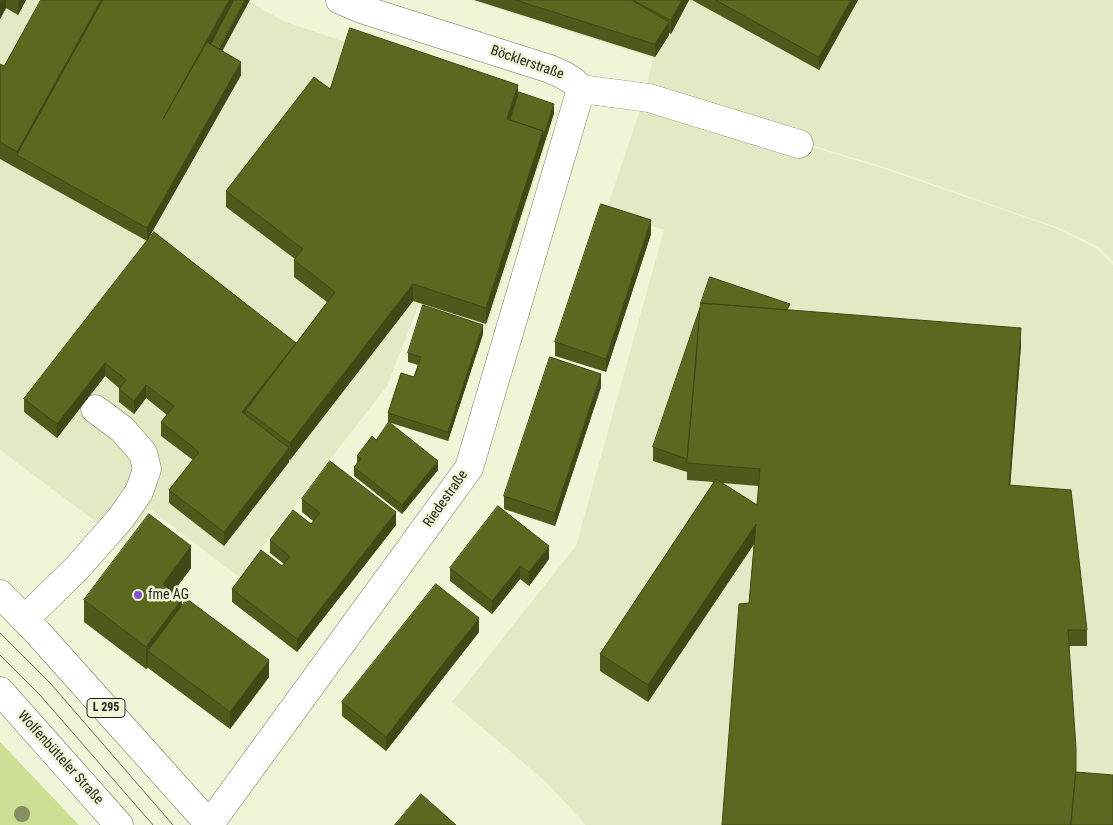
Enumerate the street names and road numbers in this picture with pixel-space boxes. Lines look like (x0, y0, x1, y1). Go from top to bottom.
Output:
street label: Böcklerstraße (488, 43, 566, 83)
street label: Riedestraße (420, 467, 472, 531)
road number: L 295 (87, 698, 125, 718)
street label: Wolfenbütteler Straße (14, 708, 106, 808)

